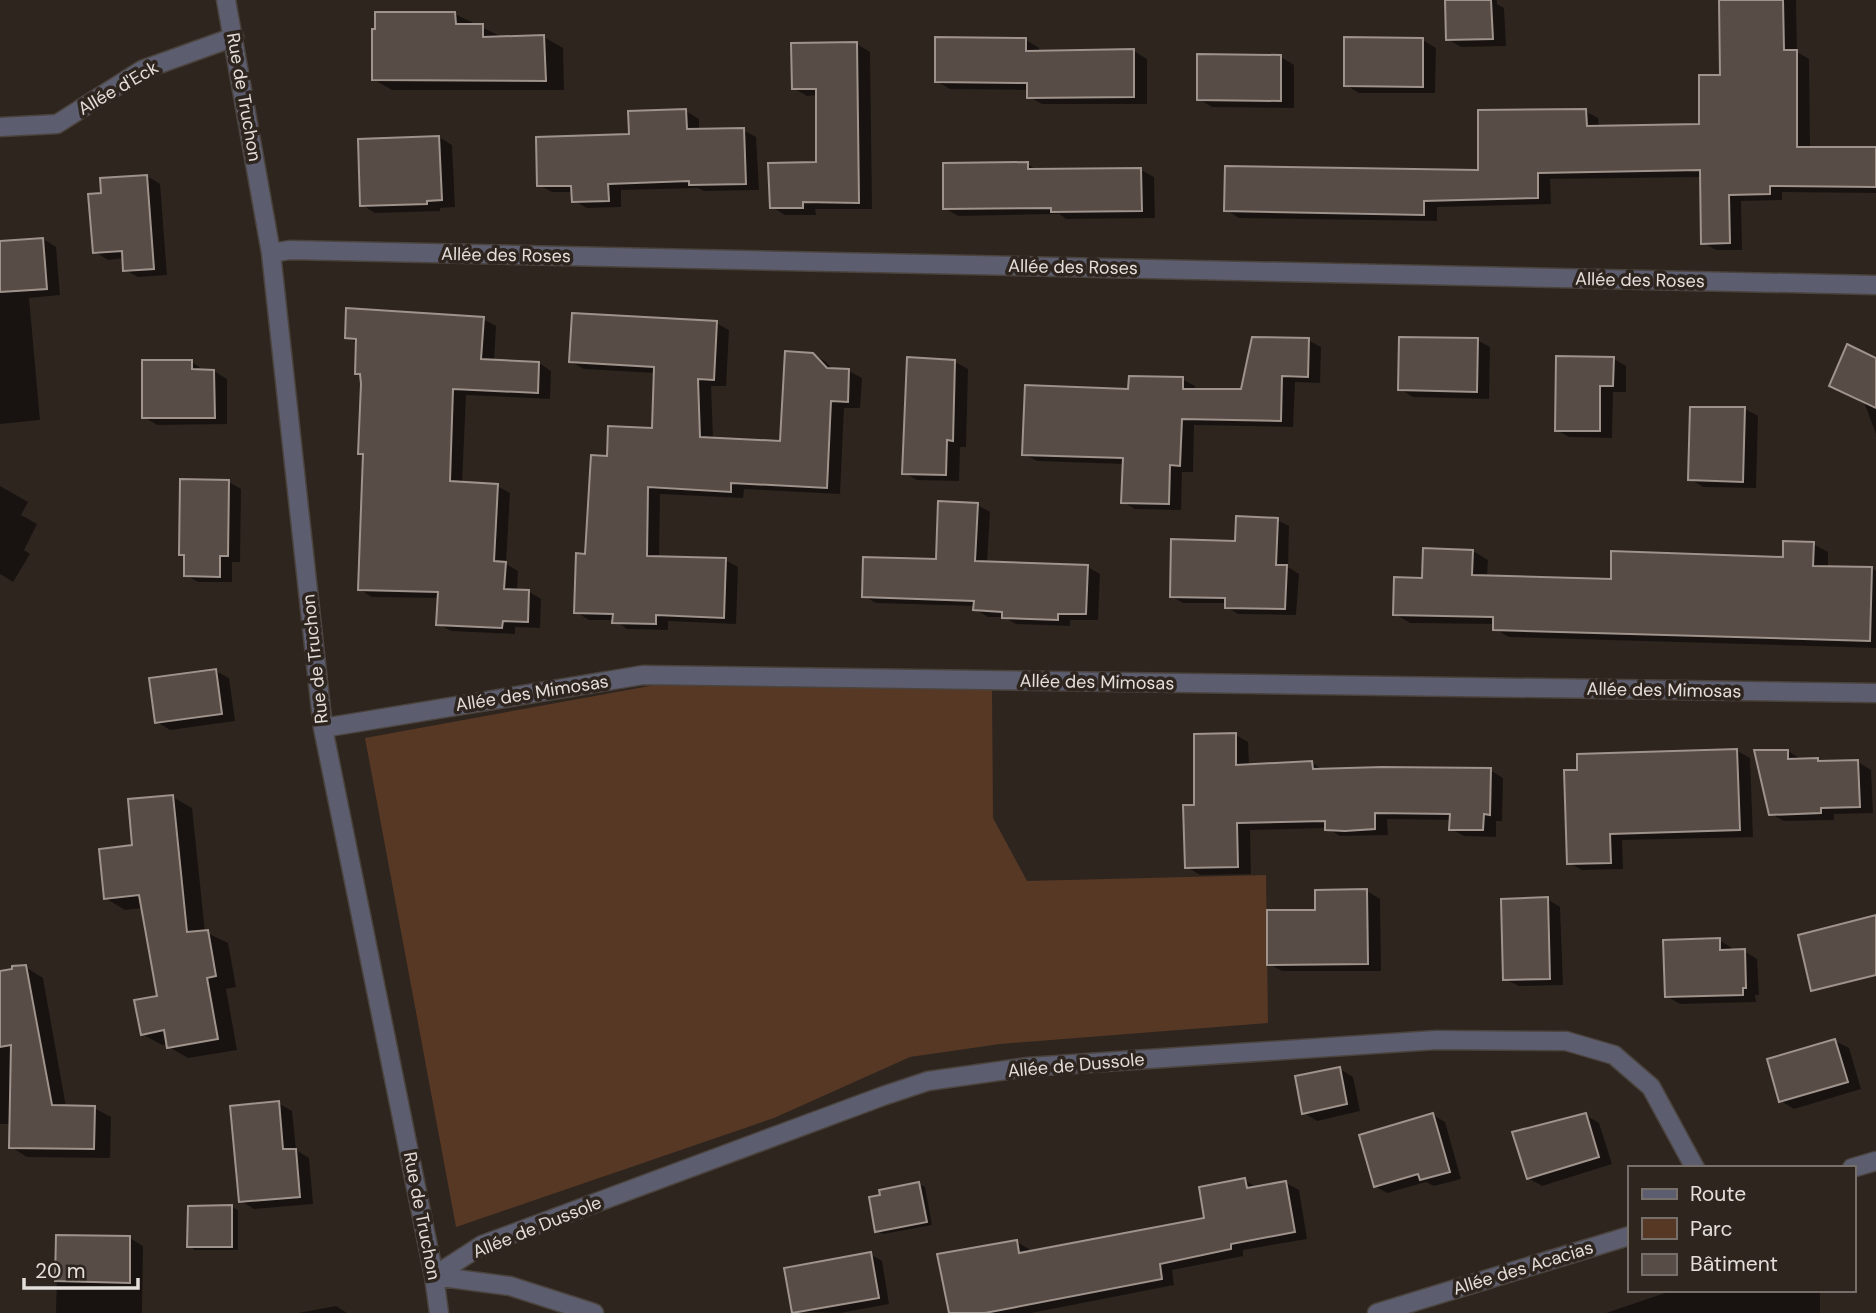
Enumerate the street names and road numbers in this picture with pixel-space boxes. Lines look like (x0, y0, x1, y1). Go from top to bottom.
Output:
street label: Rue de Truchon (221, 31, 267, 163)
street label: Allée d'Eck (74, 55, 162, 121)
street label: Allée des Roses (441, 242, 571, 268)
street label: Allée des Roses (1008, 254, 1138, 280)
street label: Allée des Roses (1575, 267, 1705, 293)
street label: Rue de Truchon (296, 593, 334, 725)
street label: Allée des Mimosas (454, 669, 610, 717)
street label: Allée des Mimosas (1020, 669, 1174, 695)
street label: Allée des Mimosas (1587, 677, 1741, 703)
street label: Allée de Dussole (1007, 1047, 1145, 1083)
street label: Rue de Truchon (398, 1150, 446, 1282)
street label: Allée de Dussole (469, 1190, 605, 1264)
street label: Allée des Acacias (1450, 1235, 1596, 1301)

